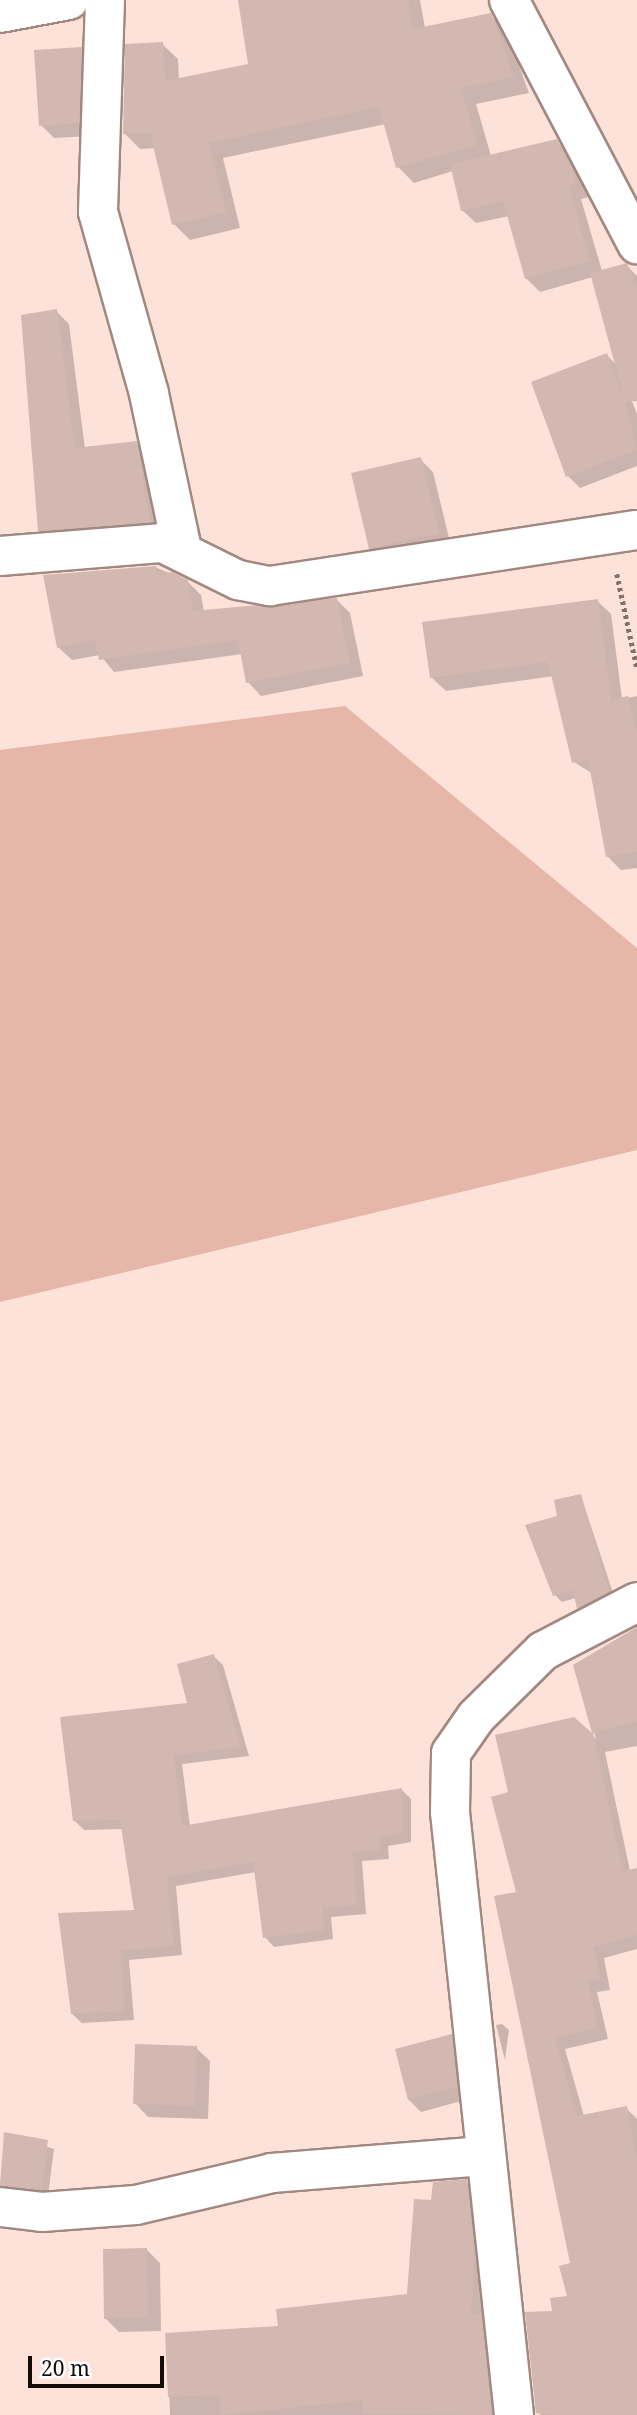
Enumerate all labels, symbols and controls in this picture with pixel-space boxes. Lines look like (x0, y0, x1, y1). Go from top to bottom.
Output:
scale bar (32, 2342, 168, 2386)
text: 20 m (41, 2354, 90, 2382)

